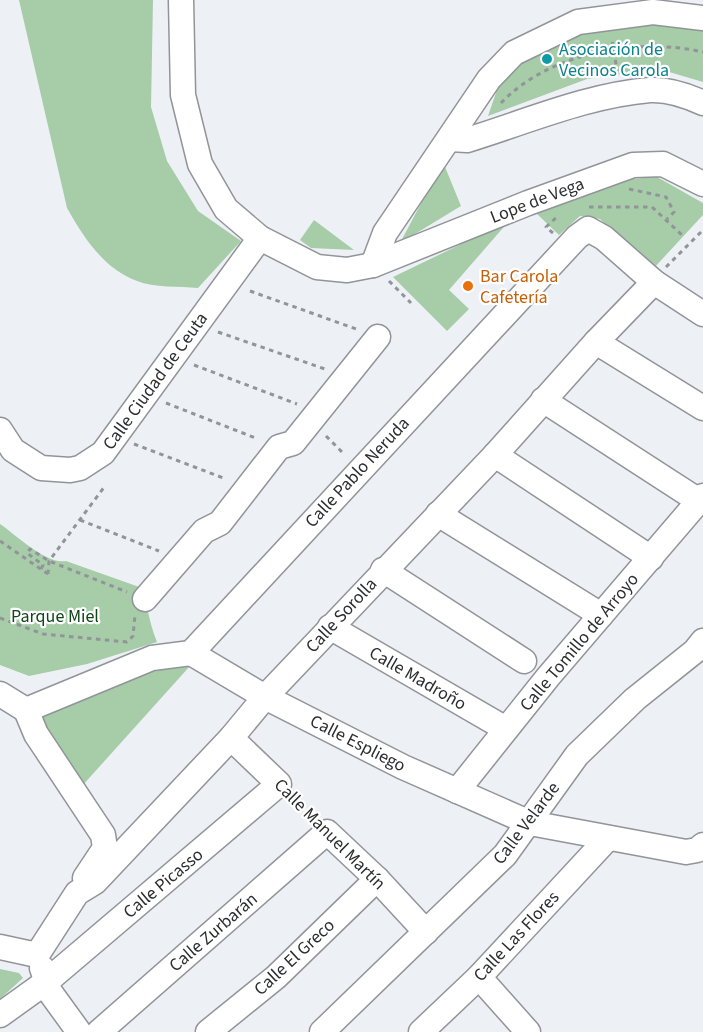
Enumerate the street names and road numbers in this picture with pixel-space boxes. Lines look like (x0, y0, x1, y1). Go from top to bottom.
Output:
street label: Lope de Vega (487, 171, 588, 230)
street label: Calle Ciudad de Ceuta (97, 307, 214, 455)
street label: Calle Pablo Neruda (299, 411, 415, 533)
street label: Calle Tomillo de Arroyo (514, 568, 645, 717)
street label: Calle Sorolla (300, 572, 383, 658)
street label: Calle Madroño (364, 640, 471, 716)
street label: Calle Espliego (306, 709, 410, 778)
street label: Calle Manuel Martín (268, 773, 391, 896)
street label: Calle Velarde (487, 777, 566, 870)
street label: Calle Picasso (118, 842, 209, 924)
street label: Calle Las Flores (468, 885, 565, 987)
street label: Calle Zurbarán (164, 887, 263, 978)
street label: Calle El Greco (248, 913, 340, 1001)

